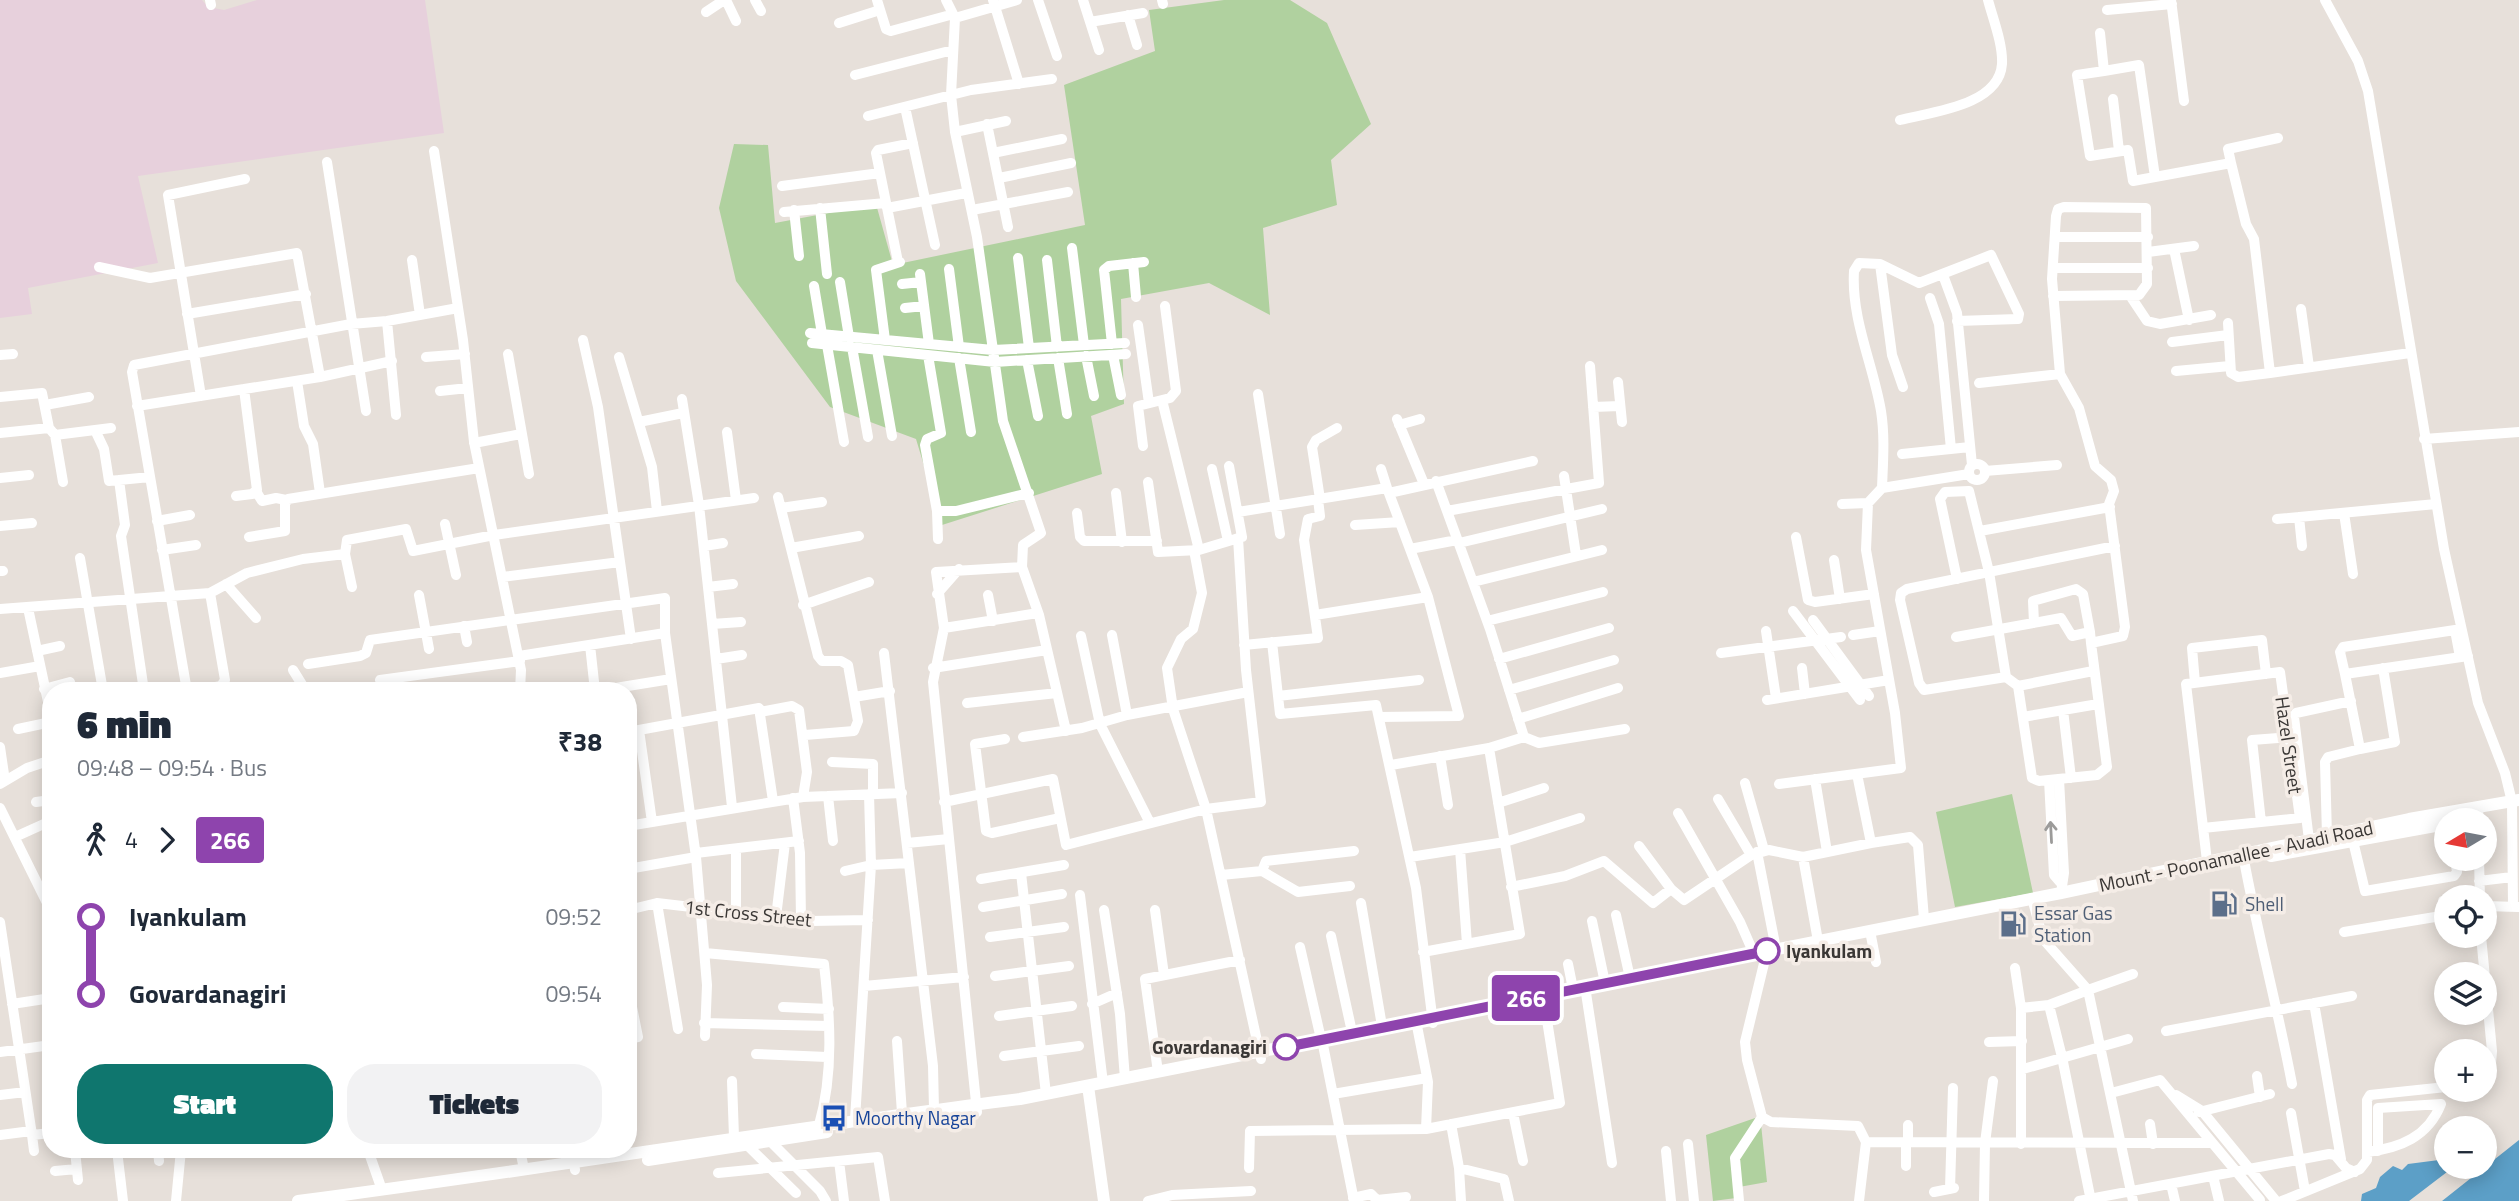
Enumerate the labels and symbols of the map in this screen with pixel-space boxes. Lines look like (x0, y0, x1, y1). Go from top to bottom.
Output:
street label: Hazel Street (2268, 694, 2311, 796)
north arrow (2434, 808, 2497, 872)
street label: Mount - Poonamallee - Avadi Road (2096, 812, 2376, 899)
one-way arrow (2045, 821, 2058, 844)
fuel station icon: Shell (2209, 889, 2239, 919)
place label: Shell (2245, 889, 2284, 918)
street label: 1st Cross Street (683, 891, 813, 934)
place label: Essar Gas Station (2034, 898, 2113, 949)
fuel station icon: Essar Gas Station (1998, 909, 2028, 939)
place label: Iyankulam (1786, 936, 1872, 965)
marker: Iyankulam (1754, 938, 1780, 964)
line badge: 266 (1486, 975, 1566, 1021)
place label: Govardanagiri (1152, 1032, 1267, 1061)
marker: Govardanagiri (1273, 1034, 1299, 1060)
bus stop icon: Moorthy Nagar (819, 1103, 849, 1133)
place label: Moorthy Nagar (855, 1103, 976, 1132)

